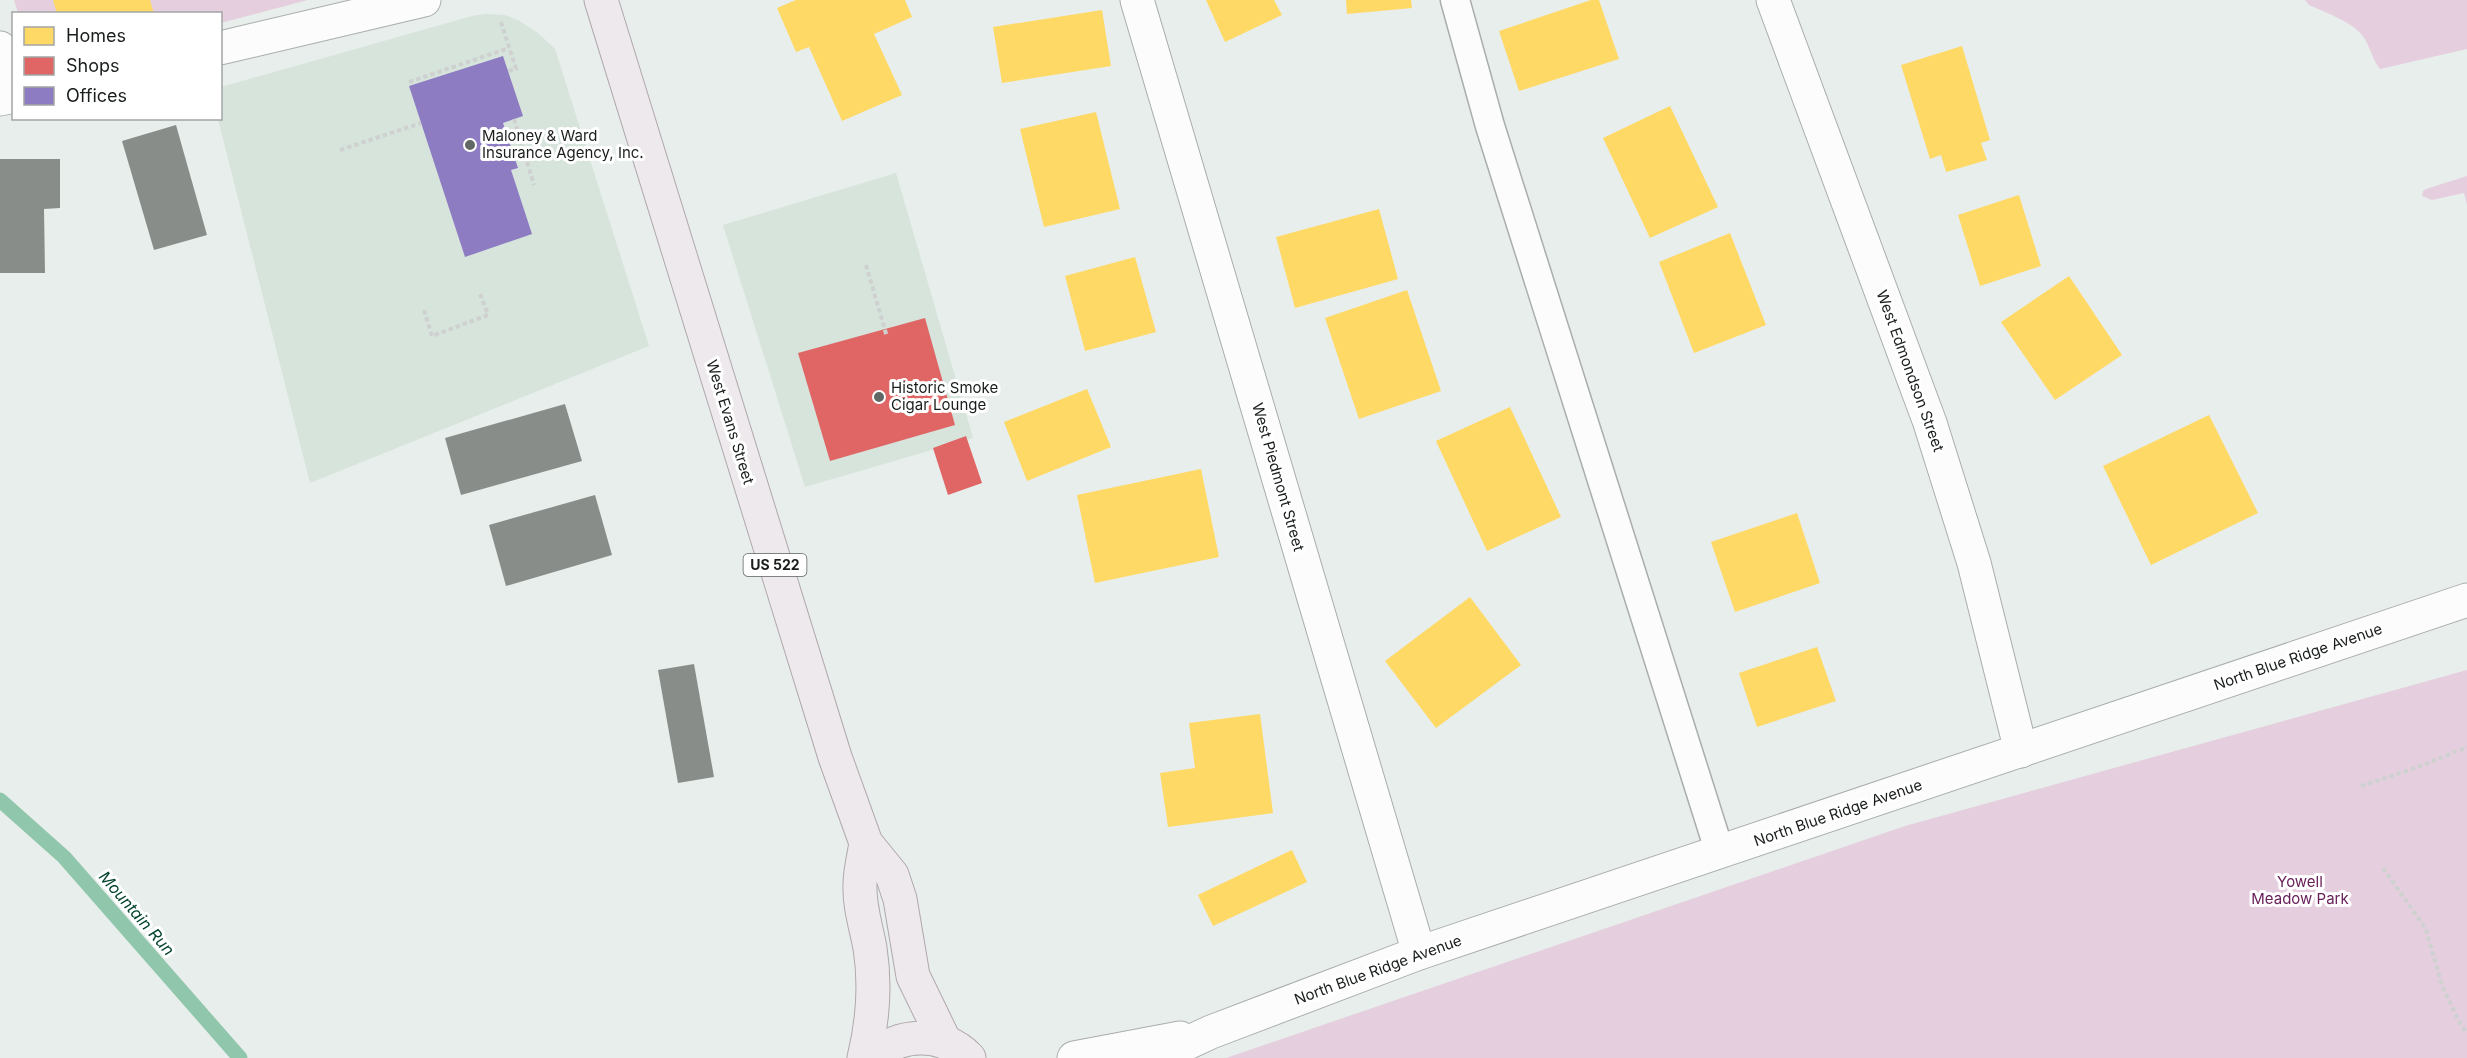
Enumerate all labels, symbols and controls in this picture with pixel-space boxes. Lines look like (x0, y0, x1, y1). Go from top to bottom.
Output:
legend (12, 12, 222, 120)
text: Homes (66, 25, 126, 46)
text: Shops (66, 55, 120, 76)
text: Offices (66, 85, 127, 106)
place label: Maloney & Ward Insurance Agency, Inc. (482, 126, 644, 162)
marker: Maloney & Ward Insurance Agency, Inc. (463, 138, 477, 152)
street label: West Edmondson Street (1872, 287, 1949, 454)
street label: West Evans Street (703, 357, 758, 486)
place label: Historic Smoke Cigar Lounge (891, 378, 998, 414)
marker: Historic Smoke Cigar Lounge (872, 390, 886, 404)
street label: West Piedmont Street (1248, 401, 1309, 553)
road number: US 522 (744, 554, 806, 576)
street label: North Blue Ridge Avenue (2211, 619, 2385, 694)
street label: North Blue Ridge Avenue (1751, 775, 1925, 850)
water label: Mountain Run (95, 867, 179, 959)
park label: Yowell Meadow Park (2251, 872, 2349, 908)
street label: North Blue Ridge Avenue (1292, 930, 1464, 1009)

